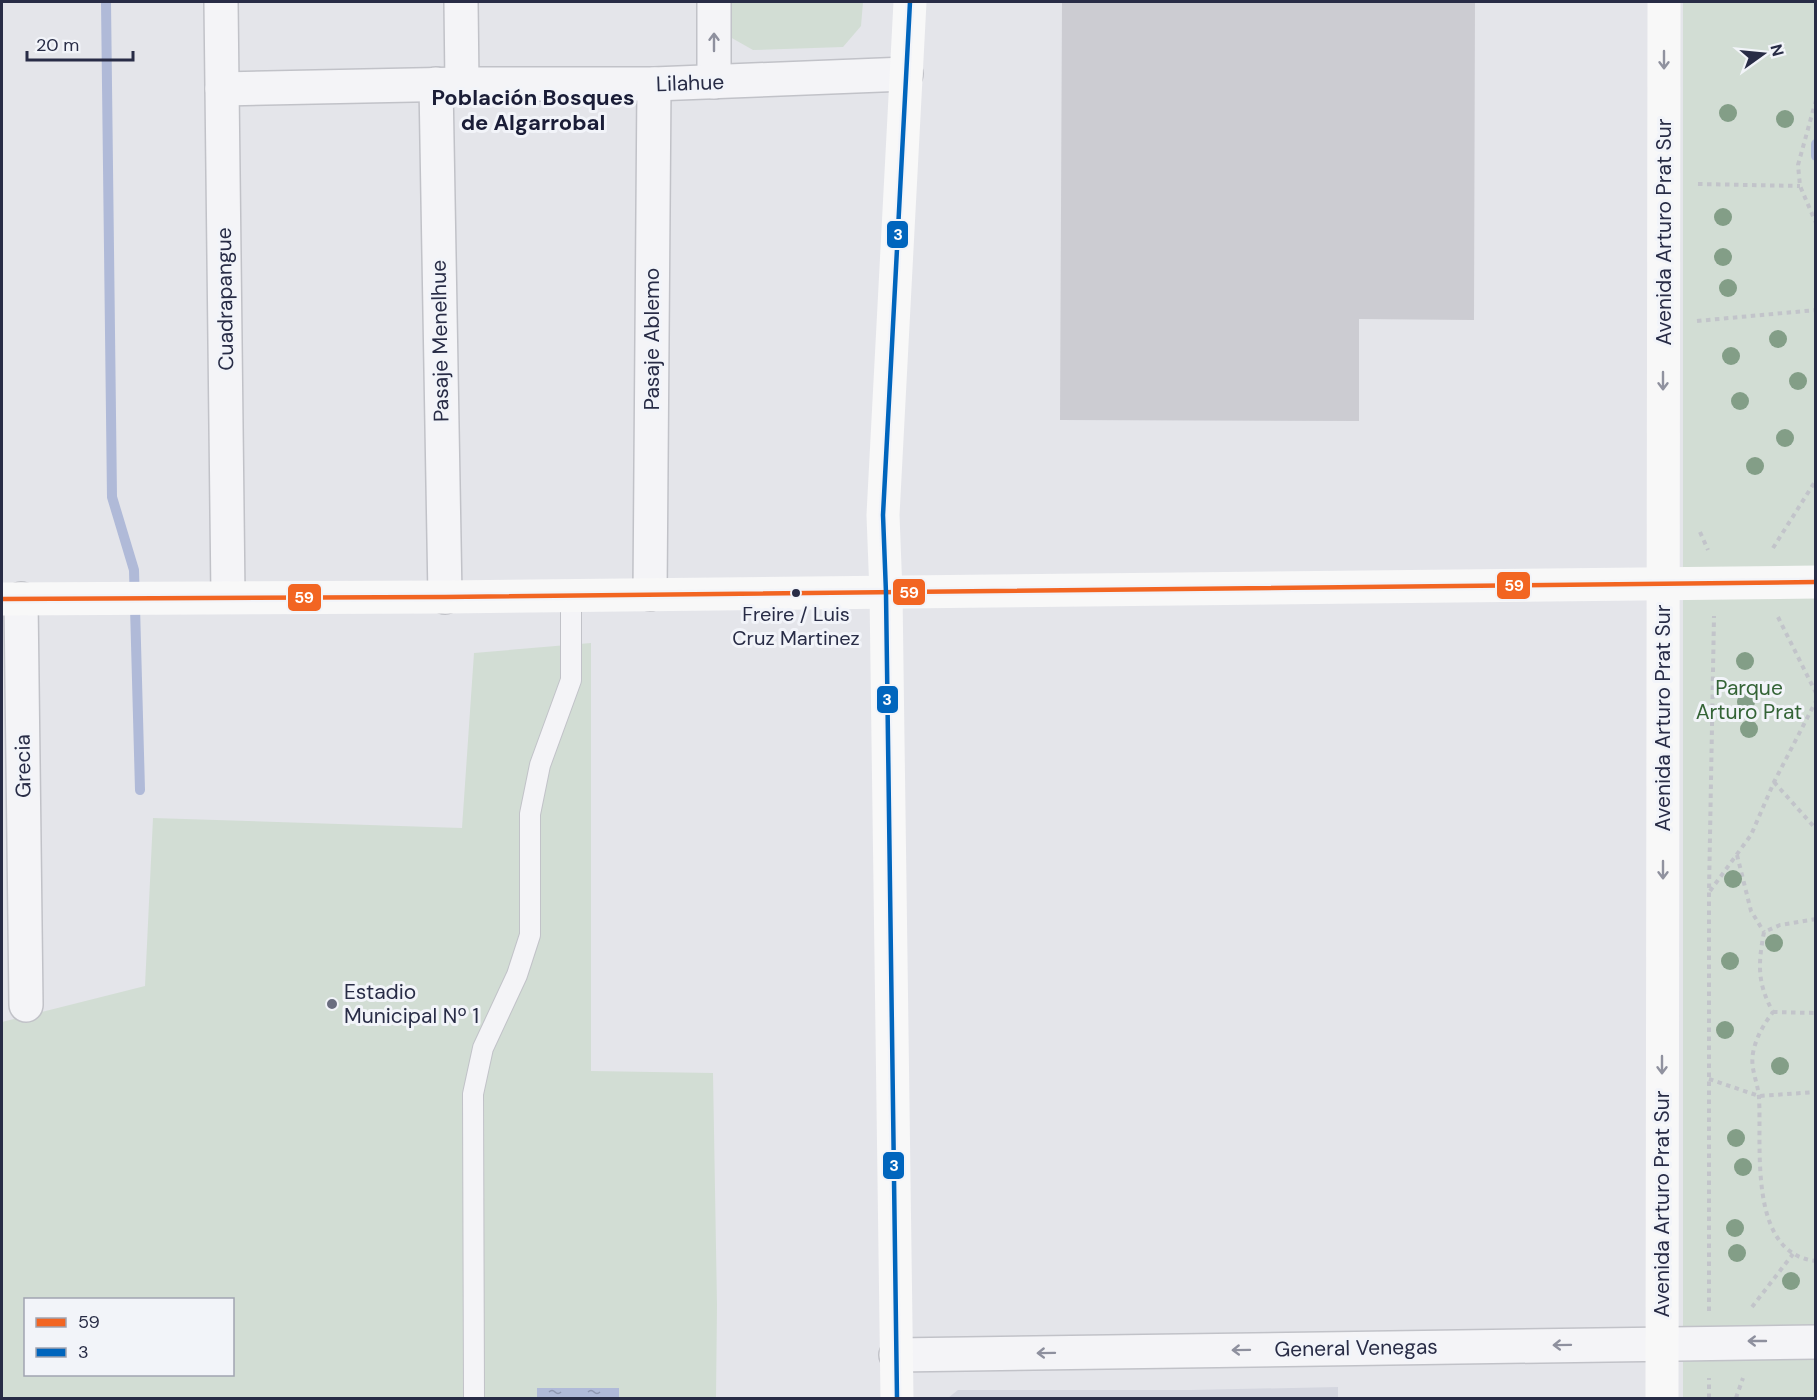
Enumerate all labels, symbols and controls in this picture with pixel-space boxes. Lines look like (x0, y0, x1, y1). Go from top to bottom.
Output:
scale bar (27, 24, 134, 62)
north arrow (1733, 24, 1793, 84)
one-way arrow (708, 32, 720, 52)
text: 20 m (36, 33, 79, 57)
text: N (1765, 42, 1789, 59)
one-way arrow (1658, 49, 1670, 69)
street label: Lilahue (655, 68, 725, 98)
district label: Población Bosques de Algarrobal (431, 83, 635, 137)
street label: Avenida Arturo Prat Sur (1650, 118, 1678, 345)
line badge: 3 (886, 220, 909, 249)
text: 3 (893, 224, 903, 245)
street label: Cuadrapangue (210, 227, 240, 371)
street label: Pasaje Menelhue (425, 260, 455, 422)
street label: Pasaje Ablemo (638, 268, 666, 410)
one-way arrow (1657, 370, 1669, 390)
line badge: 59 (1496, 571, 1531, 600)
text: 59 (1504, 575, 1524, 596)
line badge: 59 (892, 578, 926, 606)
text: 59 (899, 582, 919, 603)
line badge: 59 (287, 583, 322, 612)
text: 59 (294, 587, 314, 608)
marker: Freire / Luis Cruz Martinez (790, 587, 802, 599)
place label: Freire / Luis Cruz Martinez (732, 601, 860, 651)
street label: Avenida Arturo Prat Sur (1649, 604, 1677, 831)
park label: Parque Arturo Prat (1696, 674, 1802, 726)
line badge: 3 (876, 685, 899, 714)
text: 3 (882, 689, 892, 710)
street label: Grecia (8, 734, 38, 798)
one-way arrow (1657, 859, 1669, 879)
place label: Estadio Municipal Nº 1 (344, 978, 479, 1030)
marker: Estadio Municipal Nº 1 (325, 997, 339, 1011)
one-way arrow (1656, 1054, 1668, 1074)
street label: Avenida Arturo Prat Sur (1648, 1090, 1676, 1317)
line badge: 3 (882, 1151, 905, 1180)
text: 3 (889, 1155, 899, 1176)
legend (24, 1298, 234, 1376)
text: 59 (78, 1310, 100, 1334)
street label: General Venegas (1274, 1333, 1438, 1363)
one-way arrow (1748, 1335, 1768, 1347)
one-way arrow (1553, 1339, 1573, 1351)
text: 3 (78, 1340, 89, 1364)
one-way arrow (1232, 1344, 1252, 1356)
one-way arrow (1037, 1347, 1057, 1358)

